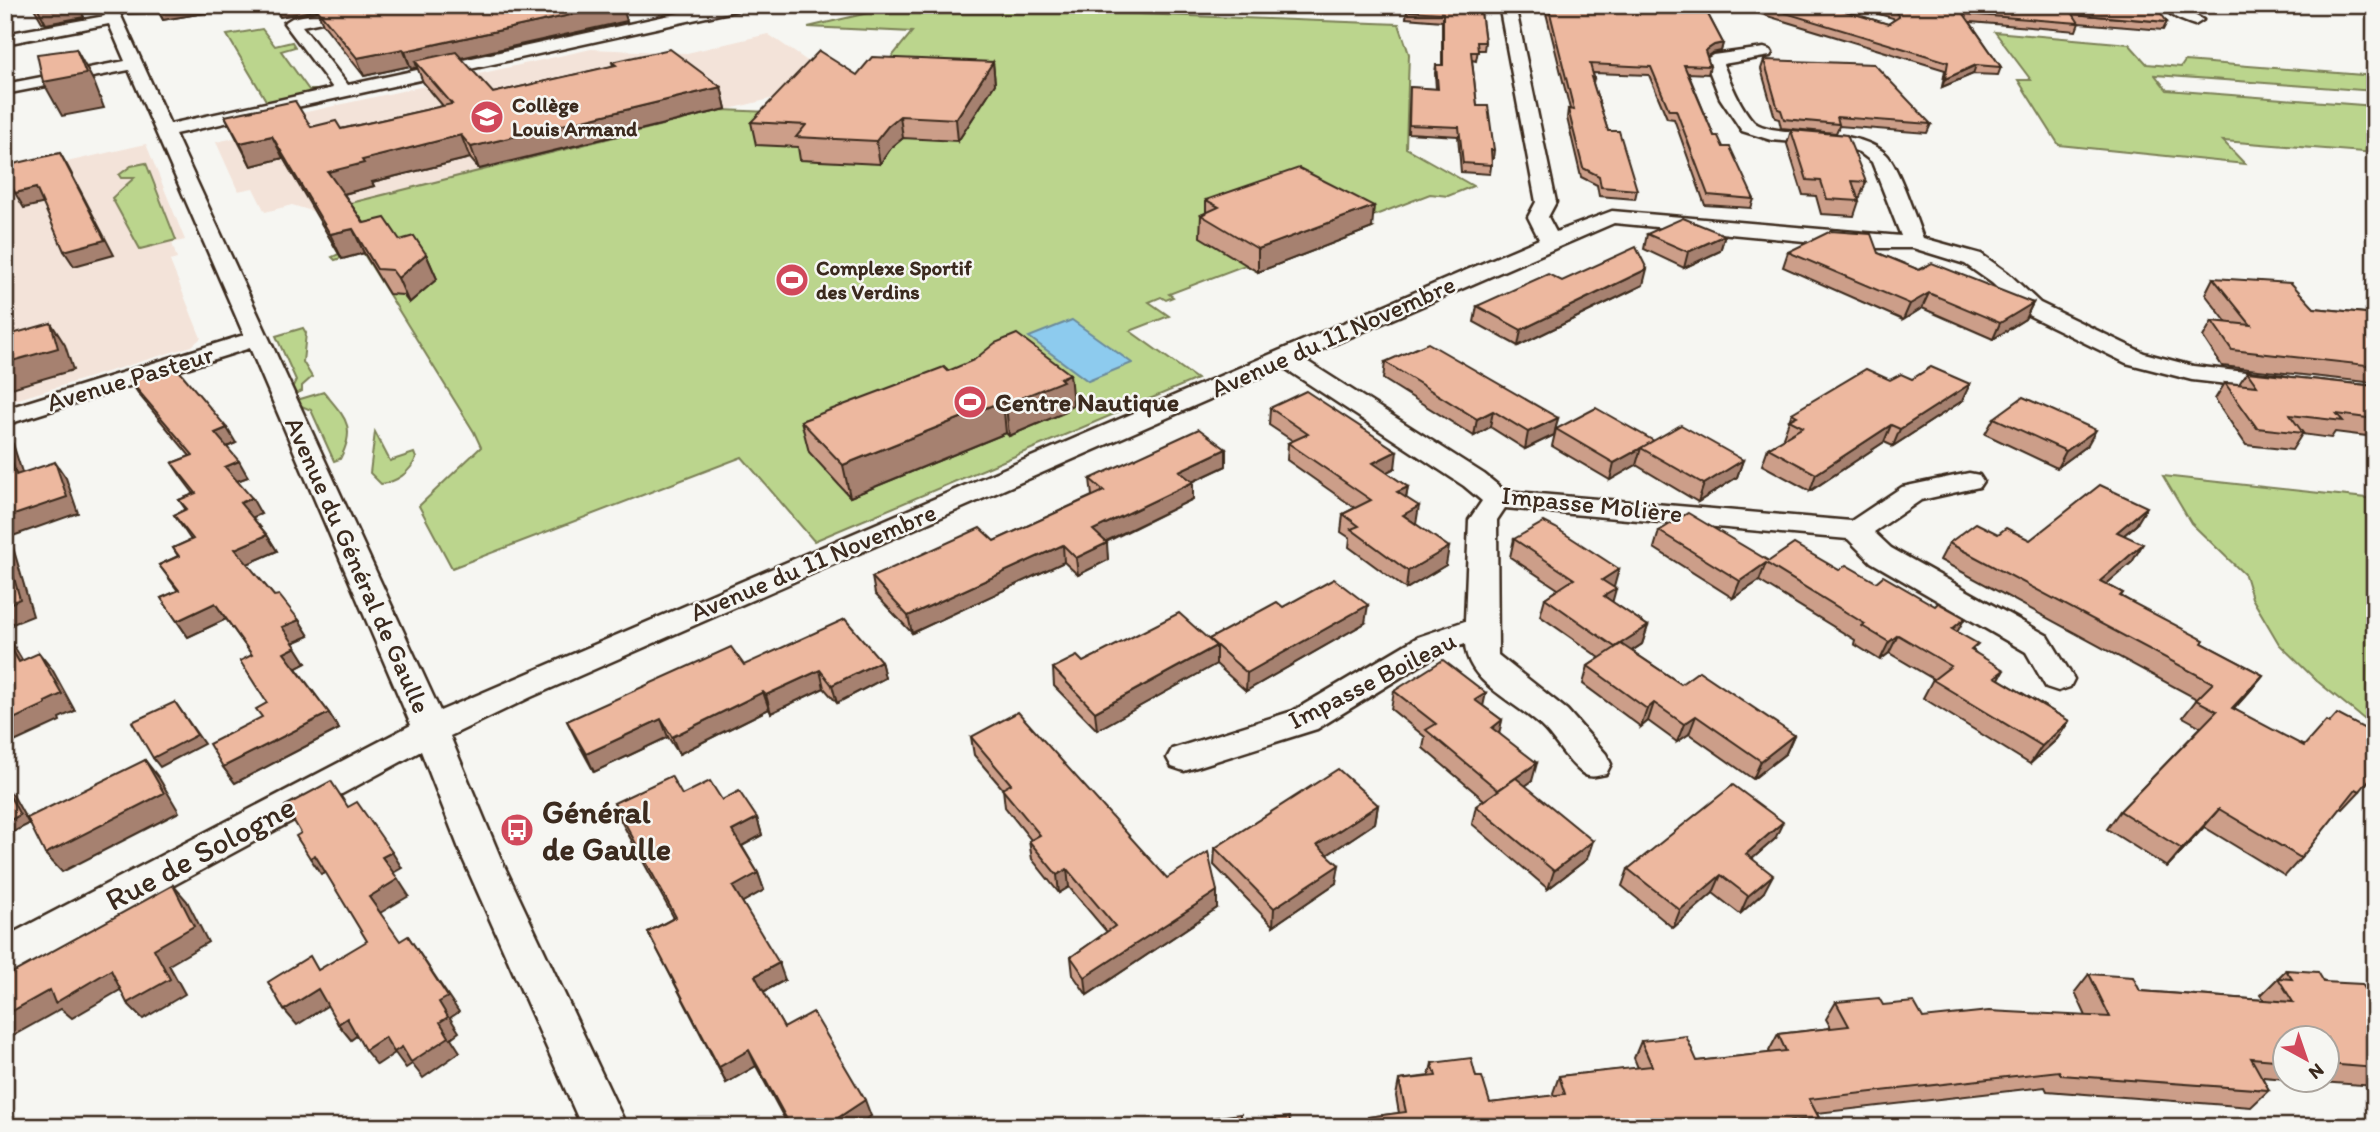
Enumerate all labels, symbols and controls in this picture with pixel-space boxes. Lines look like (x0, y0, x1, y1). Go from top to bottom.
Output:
place label: Collège Louis Armand (512, 92, 638, 141)
school or university icon: Collège Louis Armand (468, 98, 506, 136)
place label: Complexe Sportif des Verdins (816, 255, 972, 304)
sports icon: Complexe Sportif des Verdins (773, 261, 811, 299)
street label: Avenue du 11 Novembre (1206, 268, 1460, 404)
street label: Avenue Pasteur (43, 337, 217, 419)
sports icon: Centre Nautique (951, 383, 989, 421)
place label: Centre Nautique (995, 386, 1179, 418)
street label: Avenue du Général de Gaulle (278, 412, 438, 718)
street label: Impasse Molière (1500, 479, 1684, 529)
street label: Avenue du 11 Novembre (685, 496, 941, 628)
street label: Impasse Boileau (1283, 624, 1461, 736)
street label: Rue de Sologne (99, 787, 301, 919)
place label: Général de Gaulle (542, 793, 671, 868)
bus stop icon: Général de Gaulle (498, 811, 536, 849)
north arrow (2272, 1024, 2342, 1094)
text: N (2304, 1059, 2329, 1085)

